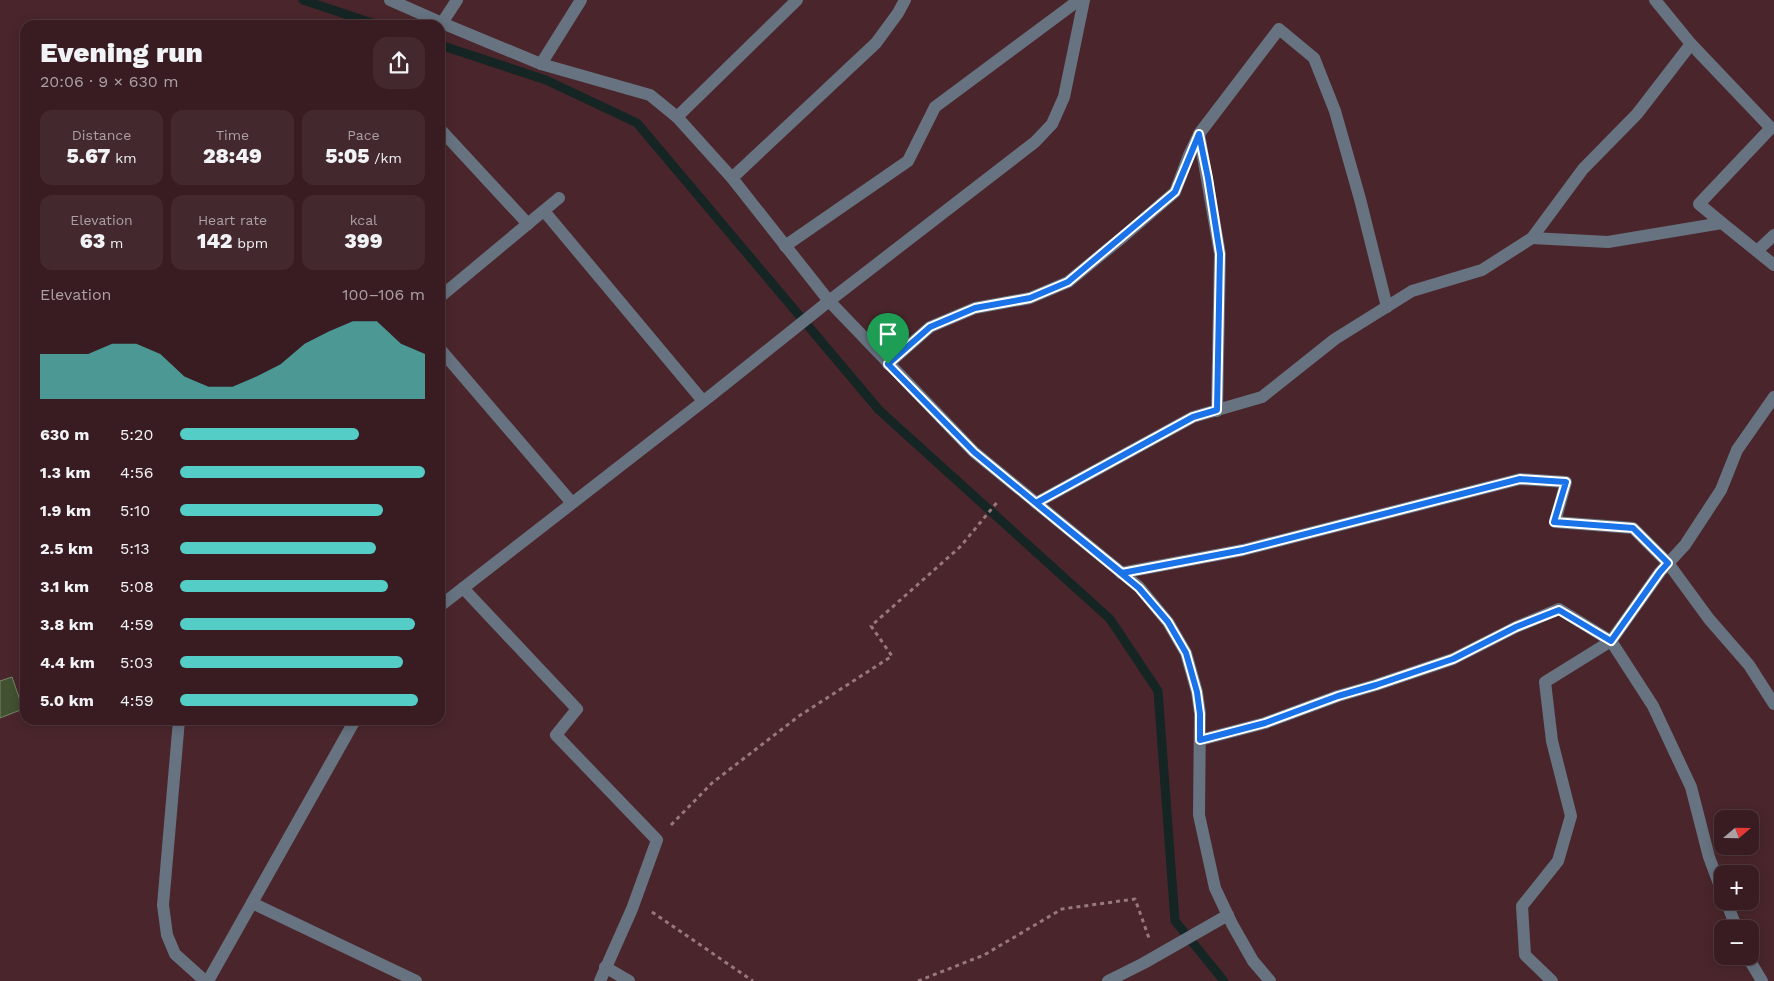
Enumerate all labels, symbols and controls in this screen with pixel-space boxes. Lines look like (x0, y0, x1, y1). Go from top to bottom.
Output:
text: Evening run (40, 36, 203, 69)
button: share (373, 37, 425, 89)
text: 20:06 · 9 × 630 m (40, 72, 178, 91)
text: Distance (72, 127, 131, 143)
text: Time (216, 127, 249, 143)
text: Pace (347, 127, 380, 143)
text: 5.67 (66, 143, 110, 168)
text: 28:49 (203, 143, 262, 168)
text: 5:05 (325, 143, 370, 168)
text: km (110, 150, 137, 166)
text: /km (370, 150, 402, 166)
text: Elevation (70, 212, 133, 228)
text: Heart rate (198, 212, 267, 228)
text: kcal (350, 212, 377, 228)
text: 63 (80, 228, 105, 253)
text: 142 (197, 228, 232, 253)
text: 399 (344, 228, 383, 253)
text: m (105, 235, 123, 251)
text: bpm (232, 235, 268, 251)
text: Elevation (40, 285, 111, 304)
text: 100–106 m (342, 285, 425, 304)
pin (867, 313, 909, 364)
icon: arrive (874, 320, 902, 348)
text: 630 m (40, 425, 89, 444)
text: 5:20 (120, 425, 153, 444)
text: 1.3 km (40, 463, 91, 482)
text: 4:56 (120, 463, 154, 482)
text: 1.9 km (40, 501, 91, 520)
text: 5:10 (120, 501, 150, 520)
text: 2.5 km (40, 539, 93, 558)
text: 5:13 (120, 539, 150, 558)
text: 3.1 km (40, 577, 89, 596)
text: 5:08 (120, 577, 154, 596)
text: 3.8 km (40, 615, 94, 634)
text: 4:59 (120, 615, 154, 634)
text: 4.4 km (40, 653, 95, 672)
text: 5:03 (120, 653, 153, 672)
text: 5.0 km (40, 691, 94, 710)
text: 4:59 (120, 691, 154, 710)
north arrow (1714, 810, 1759, 855)
map controls (1714, 810, 1759, 965)
button: + (1714, 865, 1759, 910)
button: − (1714, 920, 1759, 965)

